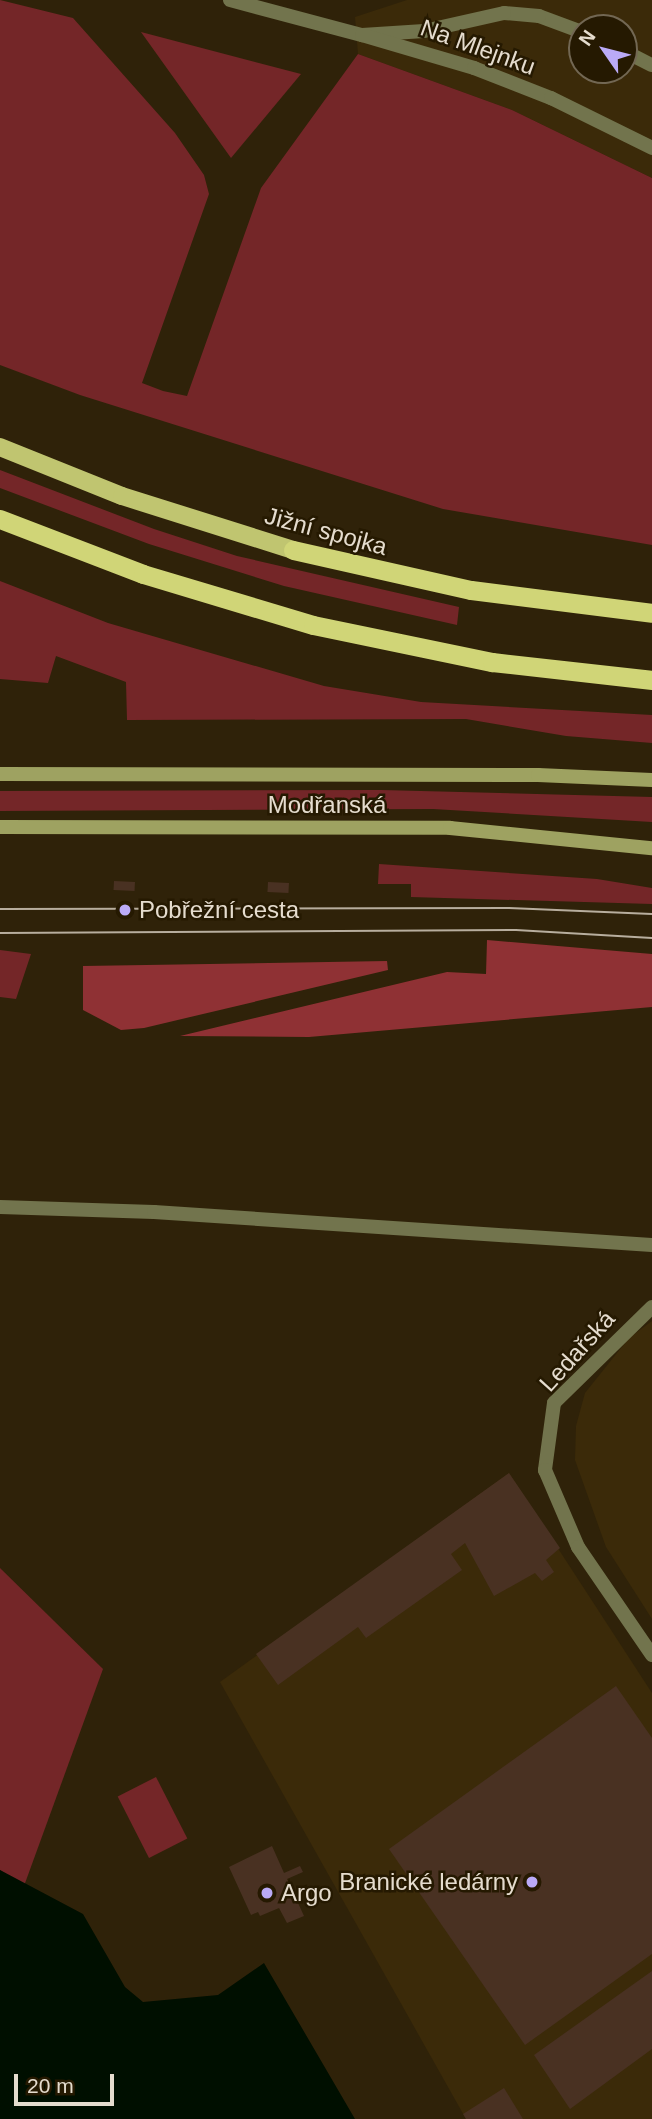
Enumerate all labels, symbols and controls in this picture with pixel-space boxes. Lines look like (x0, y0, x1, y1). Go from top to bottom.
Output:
street label: Na Mlejnku (417, 13, 539, 81)
north arrow (568, 14, 638, 84)
text: N (574, 26, 600, 49)
street label: Jižní spojka (262, 501, 390, 561)
street label: Modřanská (268, 791, 386, 819)
place label: Pobřežní cesta (139, 896, 299, 924)
marker: Pobřežní cesta (117, 902, 133, 918)
street label: Ledařská (533, 1305, 621, 1397)
place label: Branické ledárny (339, 1868, 518, 1896)
marker: Branické ledárny (524, 1874, 540, 1890)
place label: Argo (281, 1879, 332, 1907)
marker: Argo (259, 1885, 275, 1901)
scale bar (18, 2060, 117, 2104)
text: 20 m (27, 2074, 74, 2097)

